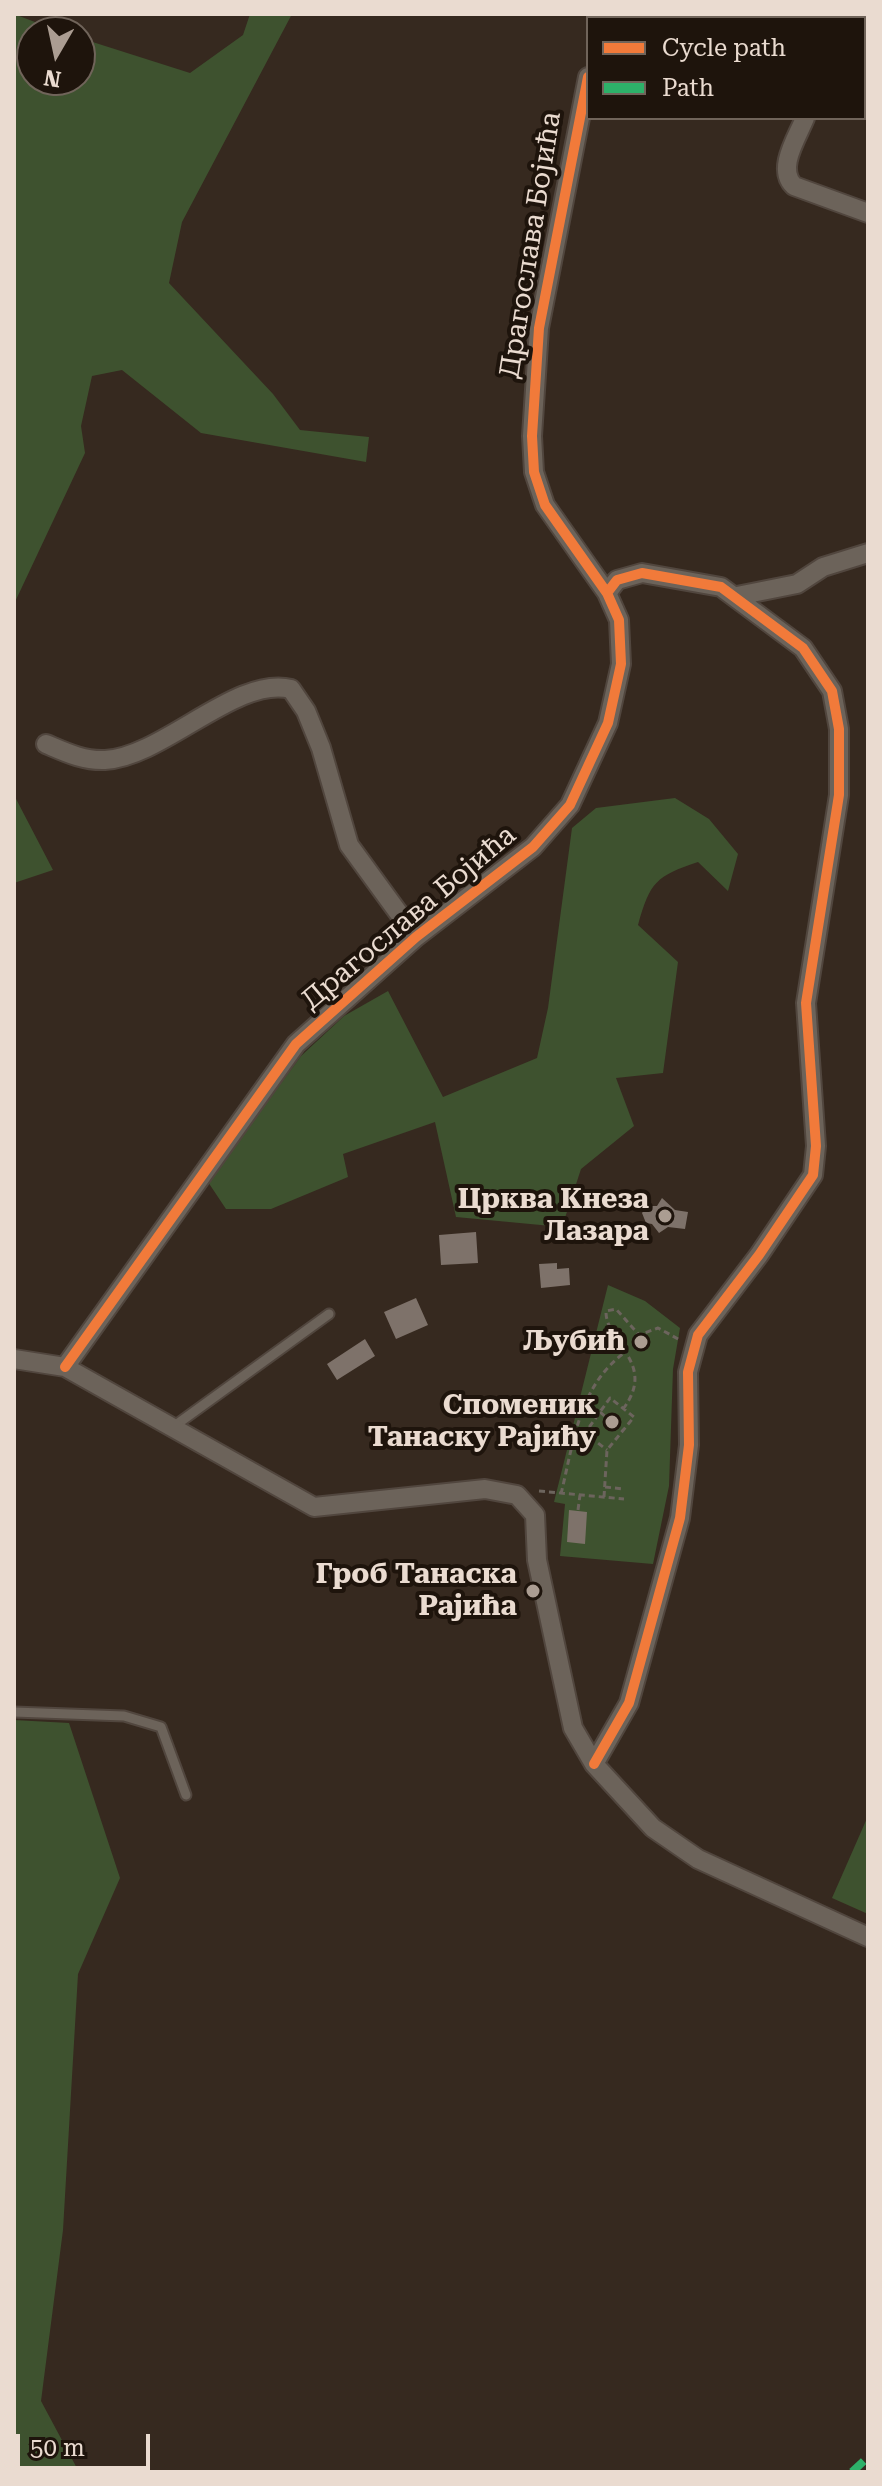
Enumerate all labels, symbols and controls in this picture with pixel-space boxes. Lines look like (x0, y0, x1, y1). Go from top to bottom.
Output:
north arrow (16, 16, 96, 96)
legend (586, 16, 866, 120)
text: Cycle path (662, 34, 786, 62)
text: N (42, 65, 63, 92)
text: Path (662, 74, 714, 102)
street label: Драгослава Бојића (493, 109, 569, 381)
street label: Драгослава Бојића (295, 819, 523, 1017)
place label: Црква Кнеза Лазара (458, 1183, 649, 1249)
marker: Црква Кнеза Лазара (656, 1207, 674, 1225)
place label: Љубић (523, 1325, 625, 1359)
marker: Љубић (632, 1333, 650, 1351)
place label: Споменик Танаску Рајићу (368, 1389, 596, 1455)
marker: Споменик Танаску Рајићу (603, 1413, 621, 1431)
place label: Гроб Танаска Рајића (316, 1558, 517, 1624)
marker: Гроб Танаска Рајића (524, 1582, 542, 1600)
scale bar (20, 2418, 154, 2468)
text: 50 m (30, 2434, 85, 2462)

